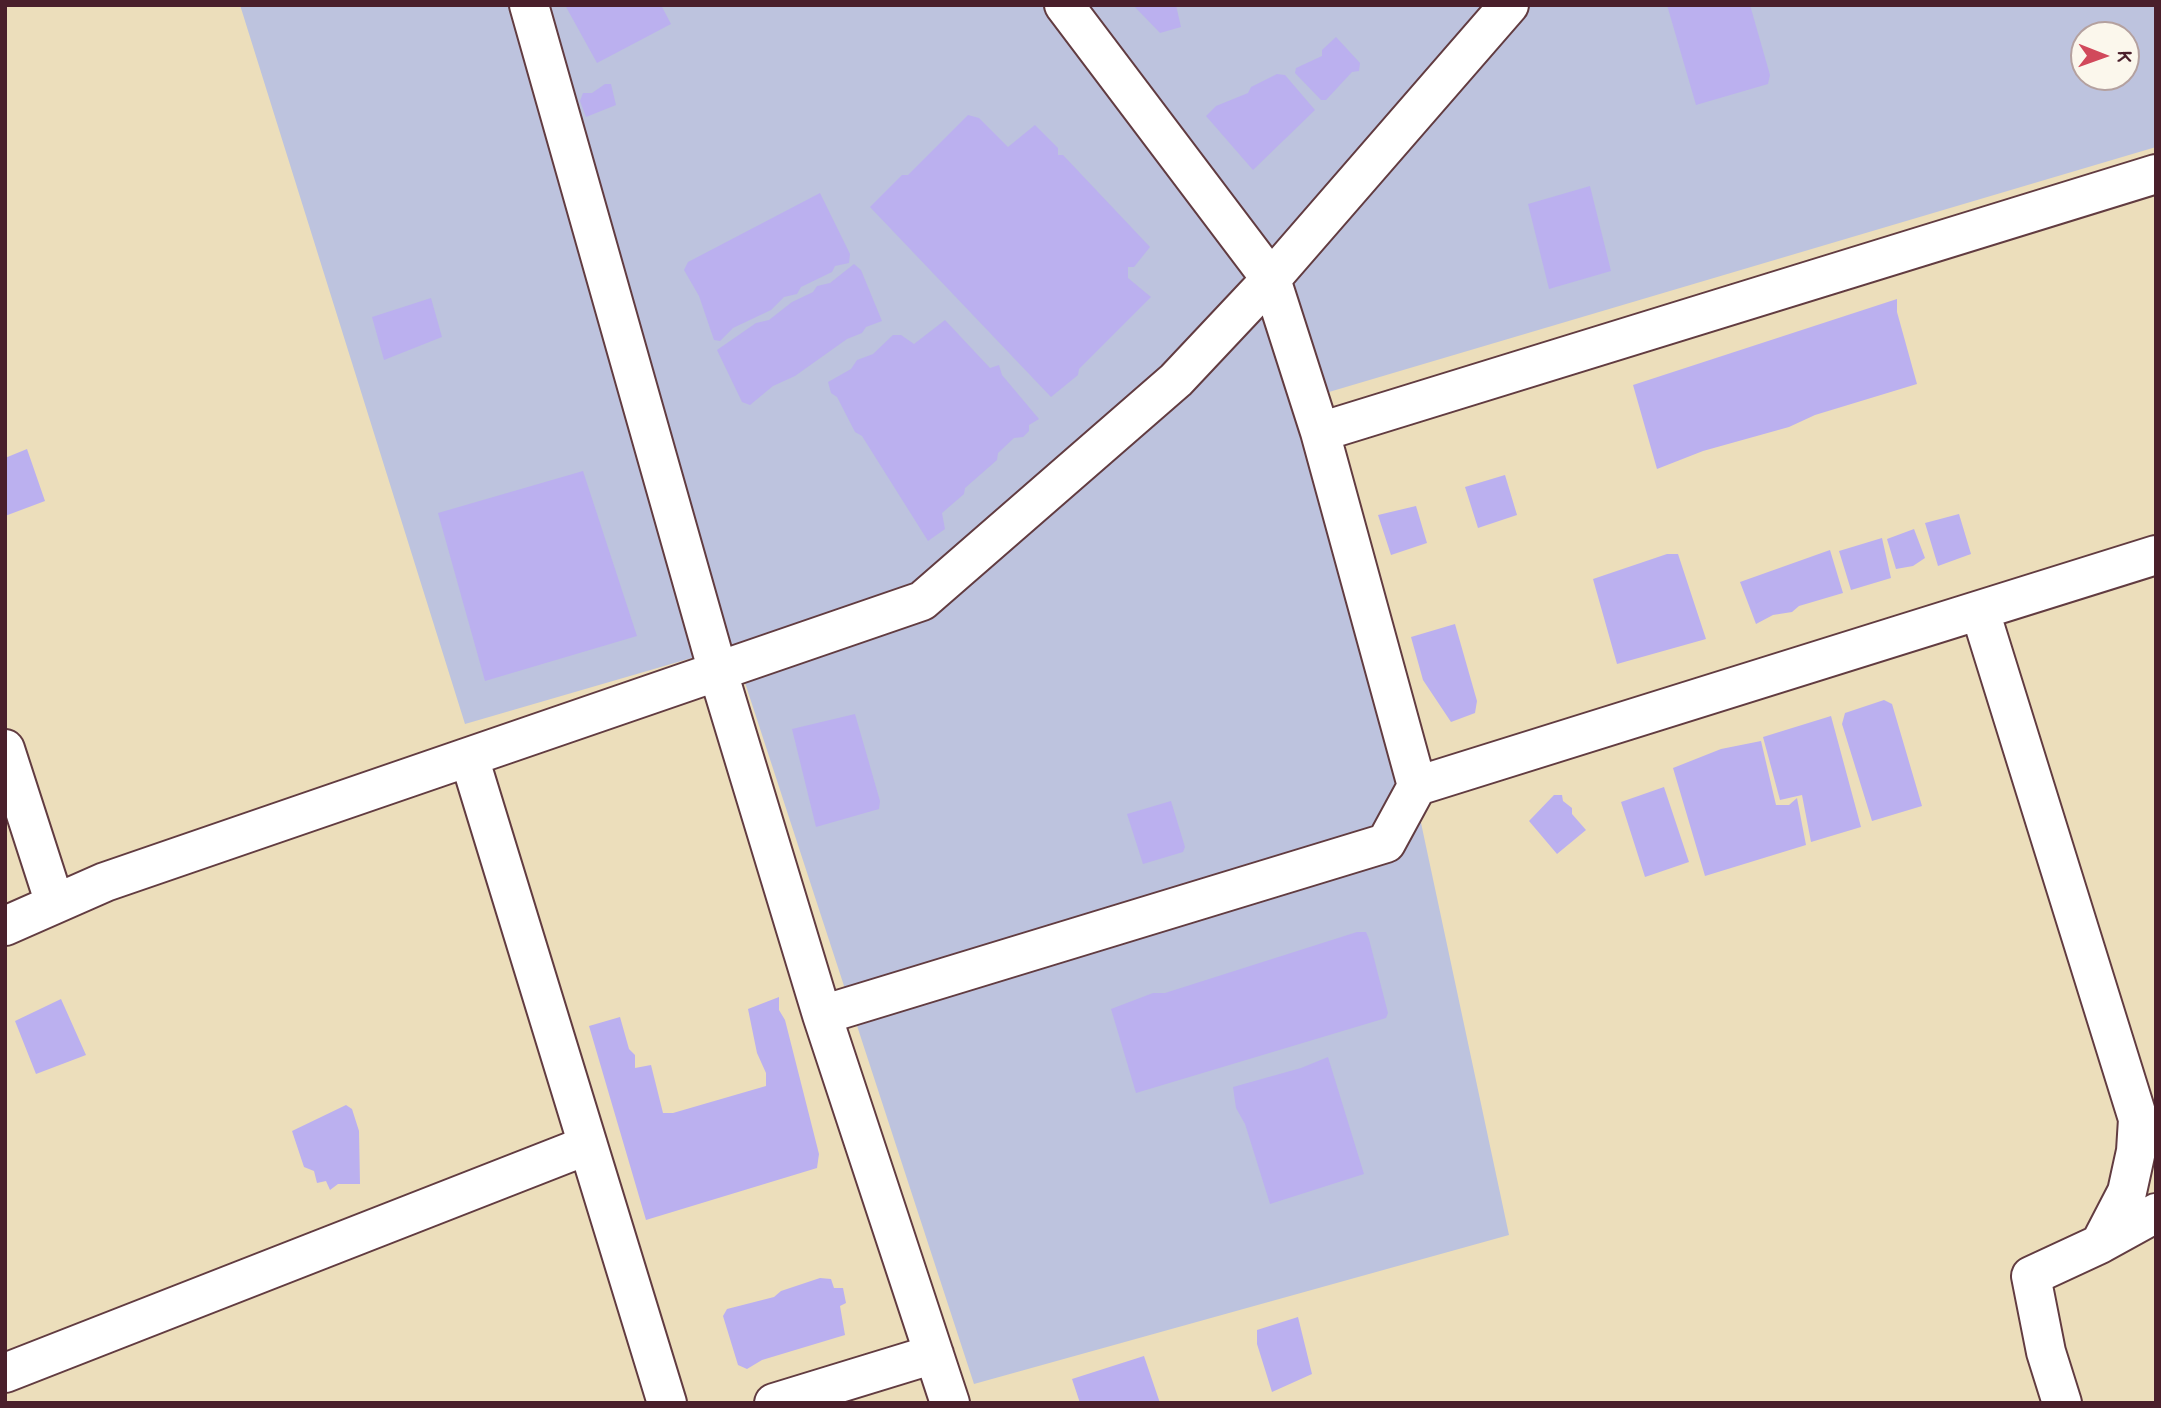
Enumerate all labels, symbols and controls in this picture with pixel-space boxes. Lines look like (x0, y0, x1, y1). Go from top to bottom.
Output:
north arrow (2070, 21, 2140, 91)
text: K (2112, 50, 2136, 62)

